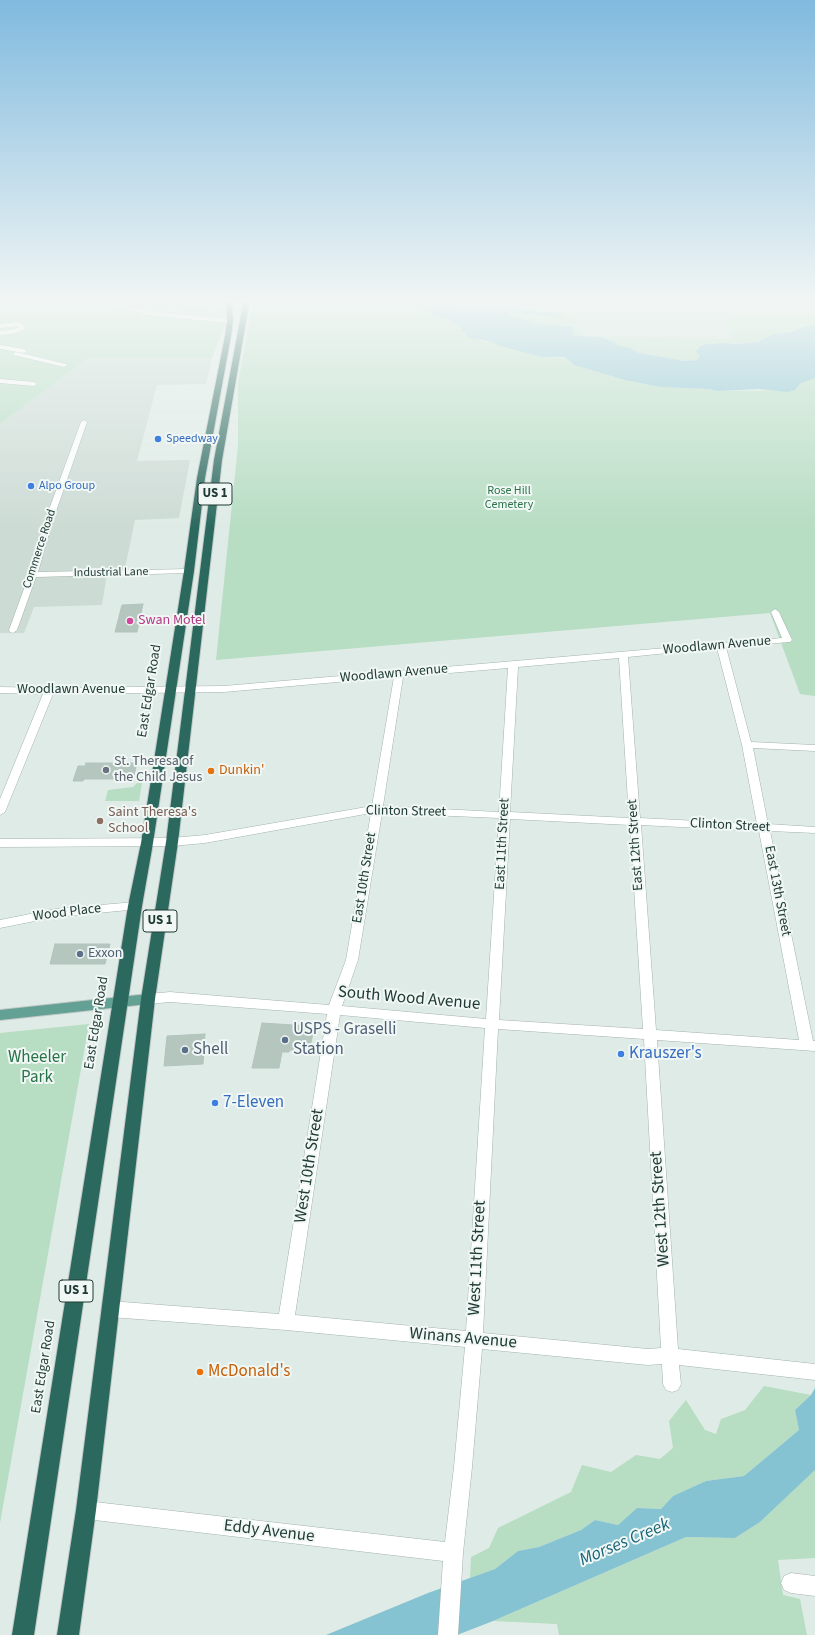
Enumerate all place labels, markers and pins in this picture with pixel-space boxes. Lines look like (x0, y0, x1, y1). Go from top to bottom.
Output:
place label: Speedway (166, 432, 218, 446)
marker: Speedway (153, 434, 163, 444)
place label: Alpo Group (39, 479, 95, 493)
marker: Alpo Group (26, 481, 36, 491)
place label: Swan Motel (138, 613, 205, 629)
marker: Swan Motel (125, 616, 135, 626)
place label: St. Theresa of the Child Jesus (114, 754, 202, 786)
place label: Dunkin' (219, 763, 264, 779)
marker: St. Theresa of the Child Jesus (101, 765, 111, 775)
marker: Dunkin' (206, 766, 216, 776)
place label: Saint Theresa's School (108, 805, 197, 838)
marker: Saint Theresa's School (95, 816, 105, 826)
place label: Exxon (88, 946, 122, 962)
marker: Exxon (75, 949, 85, 959)
place label: USPS - Graselli Station (293, 1020, 396, 1060)
marker: USPS - Graselli Station (280, 1035, 290, 1045)
place label: Shell (193, 1040, 228, 1060)
place label: Krauszer's (629, 1044, 702, 1064)
marker: Shell (180, 1045, 190, 1055)
marker: Krauszer's (616, 1049, 626, 1059)
place label: 7-Eleven (223, 1093, 284, 1113)
marker: 7-Eleven (210, 1098, 220, 1108)
place label: McDonald's (208, 1362, 290, 1382)
marker: McDonald's (195, 1367, 205, 1377)

